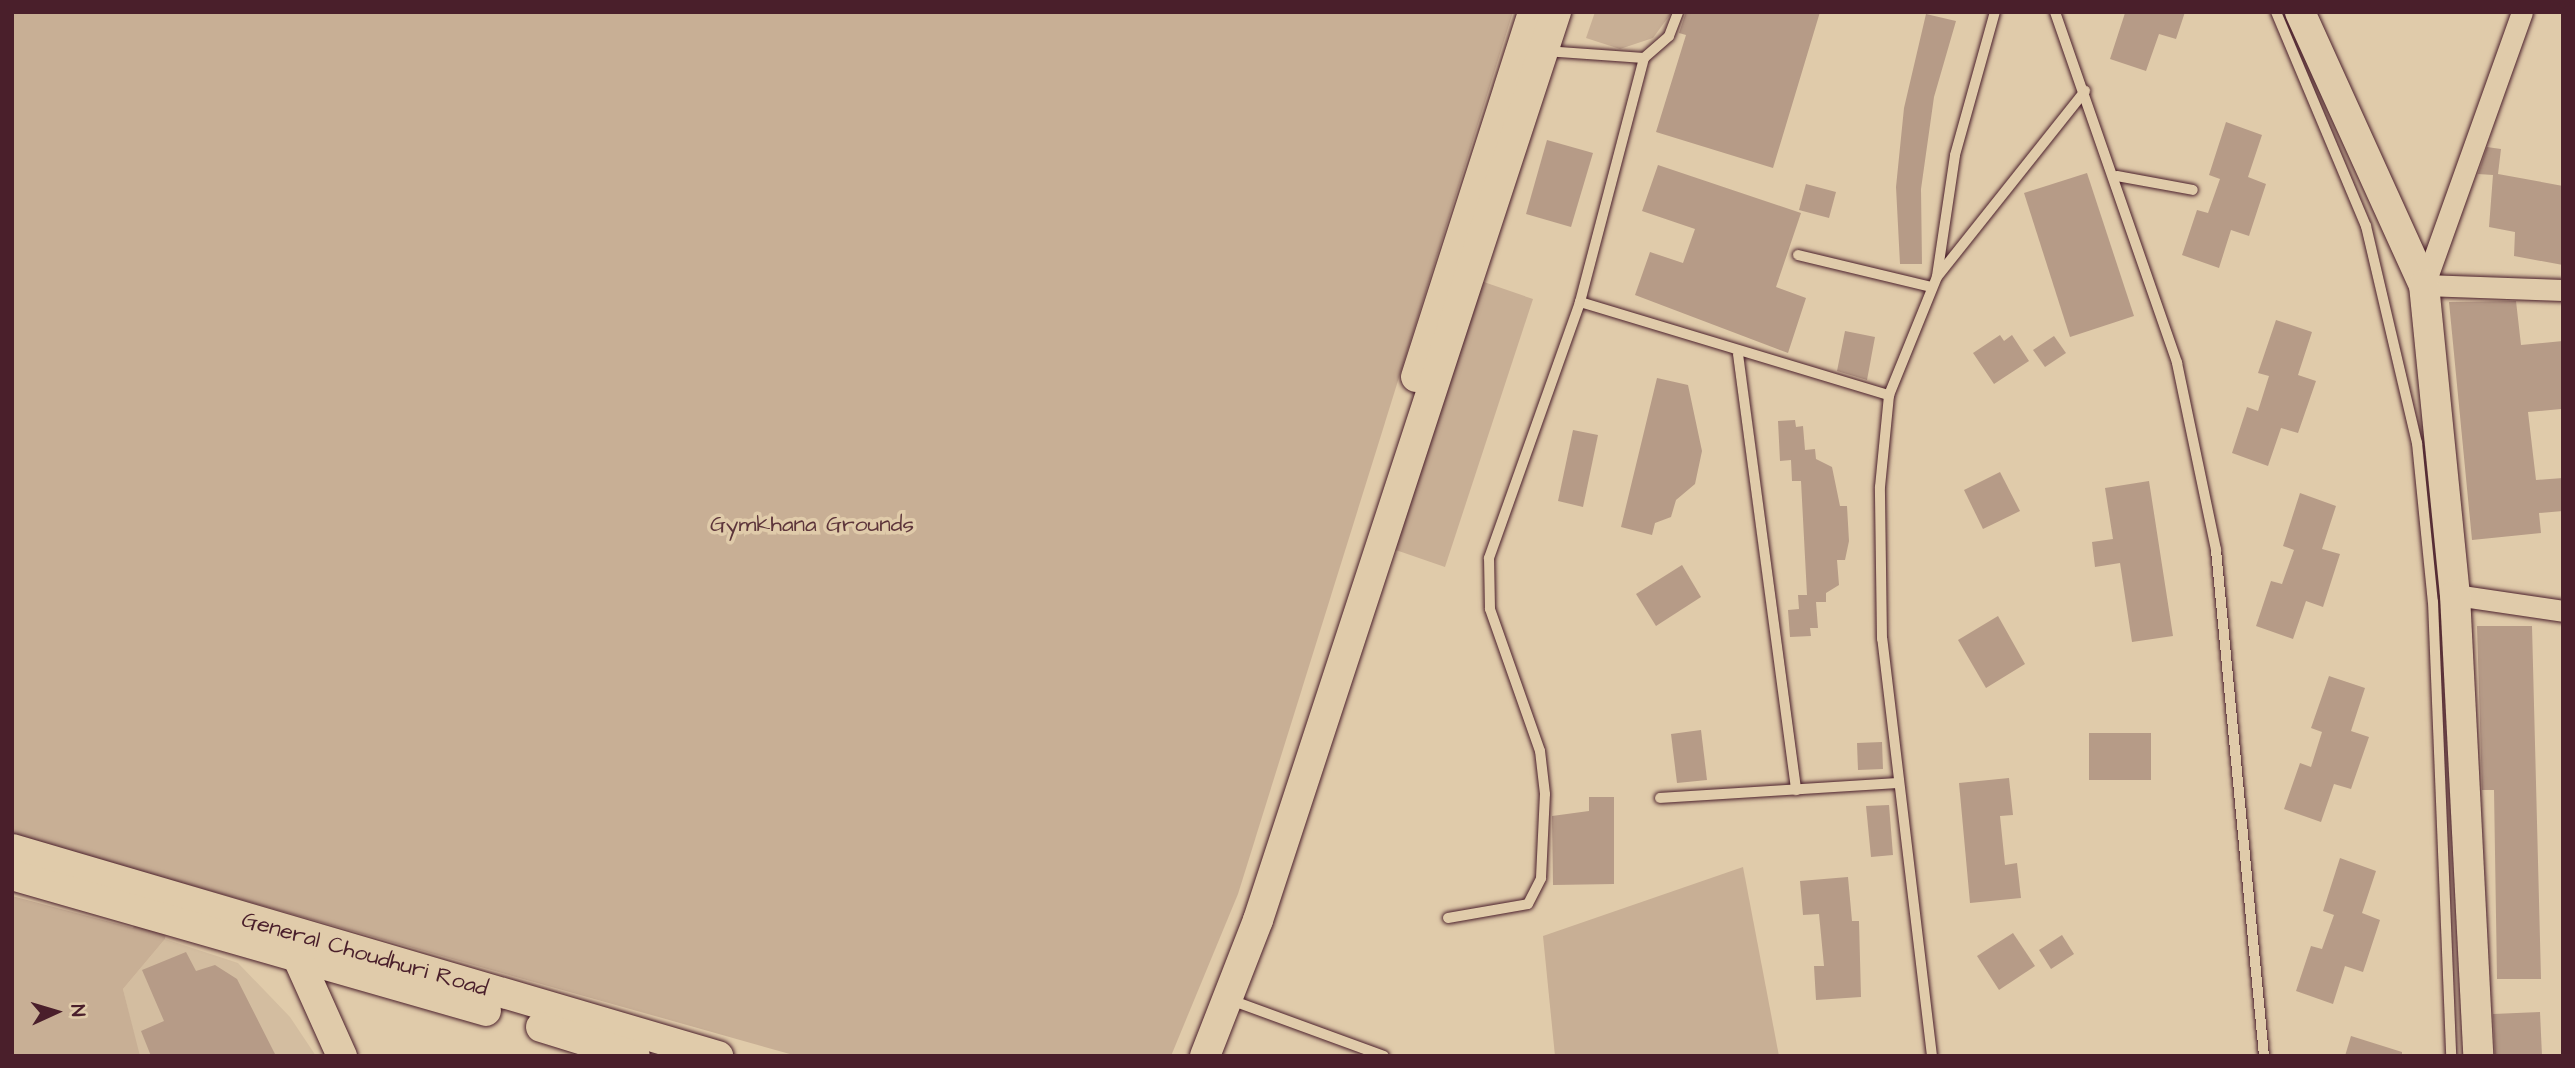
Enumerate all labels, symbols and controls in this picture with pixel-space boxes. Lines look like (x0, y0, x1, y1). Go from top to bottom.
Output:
park label: Gymkhana Grounds (710, 510, 914, 538)
street label: General Choudhuri Road (239, 906, 491, 1002)
north arrow (21, 977, 91, 1047)
text: N (64, 1004, 91, 1017)

